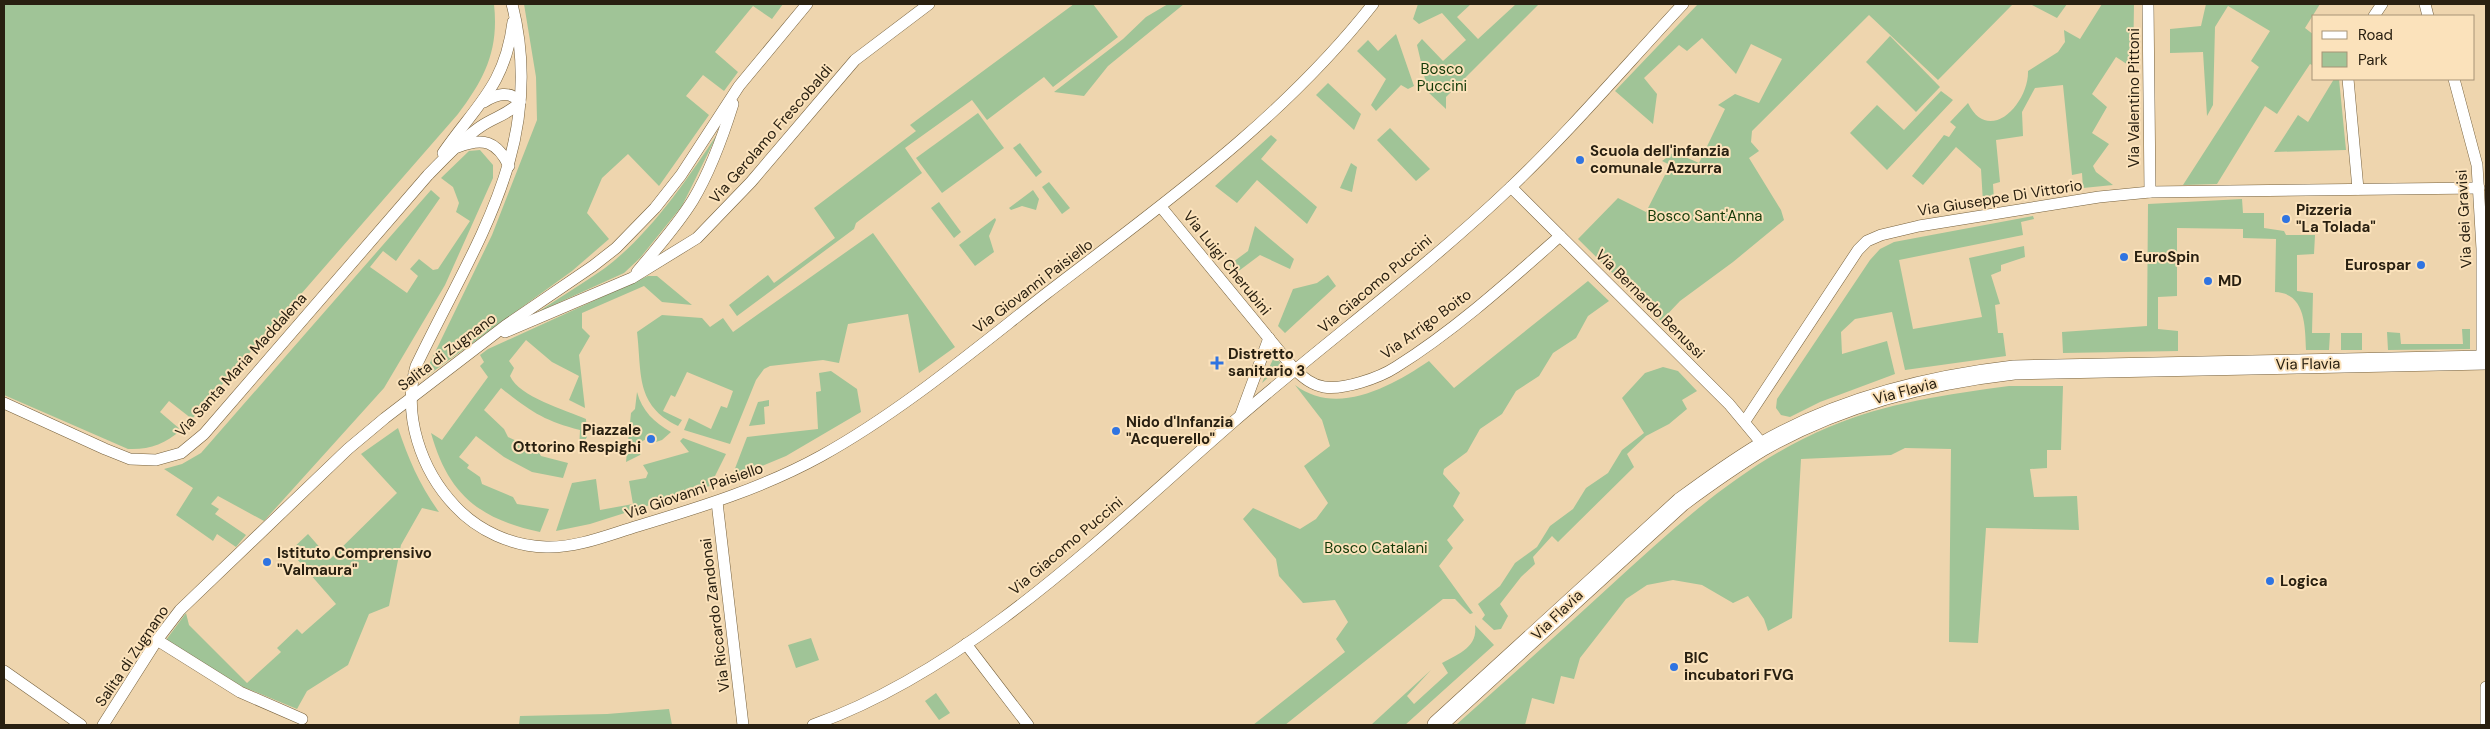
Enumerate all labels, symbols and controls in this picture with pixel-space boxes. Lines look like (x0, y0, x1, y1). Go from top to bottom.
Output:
legend (2312, 15, 2475, 80)
text: Road (2358, 25, 2393, 45)
street label: Via Valentino Pittoni (2124, 28, 2144, 168)
text: Park (2358, 50, 2388, 70)
park label: Bosco Puccini (1417, 59, 1467, 96)
street label: Via Gerolamo Frescobaldi (705, 60, 837, 208)
place label: Scuola dell'infanzia comunale Azzurra (1590, 141, 1730, 178)
marker: Scuola dell'infanzia comunale Azzurra (1574, 154, 1586, 166)
street label: Via dei Gravisi (2451, 169, 2477, 269)
street label: Via Giuseppe Di Vittorio (1916, 175, 2084, 221)
place label: Pizzeria "La Tolada" (2296, 200, 2376, 237)
park label: Bosco Sant'Anna (1647, 206, 1763, 226)
street label: Via Luigi Cherubini (1179, 207, 1275, 319)
marker: Pizzeria "La Tolada" (2280, 213, 2292, 225)
street label: Via Giacomo Puccini (1314, 230, 1436, 338)
street label: Via Giovanni Paisiello (969, 234, 1097, 338)
street label: Via Bernardo Benussi (1591, 245, 1709, 363)
place label: EuroSpin (2134, 247, 2199, 267)
marker: EuroSpin (2118, 251, 2130, 263)
place label: Eurospar (2345, 255, 2411, 275)
marker: Eurospar (2415, 259, 2427, 271)
place label: MD (2218, 271, 2242, 291)
marker: MD (2202, 275, 2214, 287)
street label: Via Arrigo Boito (1377, 284, 1475, 364)
street label: Via Santa Maria Maddalena (171, 289, 311, 441)
street label: Salita di Zugnano (394, 308, 500, 396)
place label: Distretto sanitario 3 (1228, 344, 1305, 381)
street label: Via Flavia (2275, 353, 2341, 375)
marker: Distretto sanitario 3 (1210, 356, 1224, 370)
street label: Via Flavia (1871, 373, 1939, 409)
place label: Nido d'Infanzia "Acquerello" (1126, 412, 1233, 449)
place label: Piazzale Ottorino Respighi (513, 420, 641, 457)
marker: Nido d'Infanzia "Acquerello" (1110, 425, 1122, 437)
marker: Piazzale Ottorino Respighi (645, 433, 657, 445)
street label: Via Giovanni Paisiello (622, 458, 766, 524)
street label: Via Giacomo Puccini (1005, 492, 1127, 600)
street label: Via Riccardo Zandonai (696, 537, 734, 693)
park label: Bosco Catalani (1324, 538, 1428, 558)
place label: Istituto Comprensivo "Valmaura" (277, 543, 432, 580)
marker: Istituto Comprensivo "Valmaura" (261, 556, 273, 568)
place label: Logica (2280, 571, 2328, 591)
marker: Logica (2264, 575, 2276, 587)
street label: Via Flavia (1527, 585, 1587, 645)
street label: Salita di Zugnano (91, 601, 173, 711)
place label: BIC incubatori FVG (1684, 648, 1794, 685)
marker: BIC incubatori FVG (1668, 661, 1680, 673)

